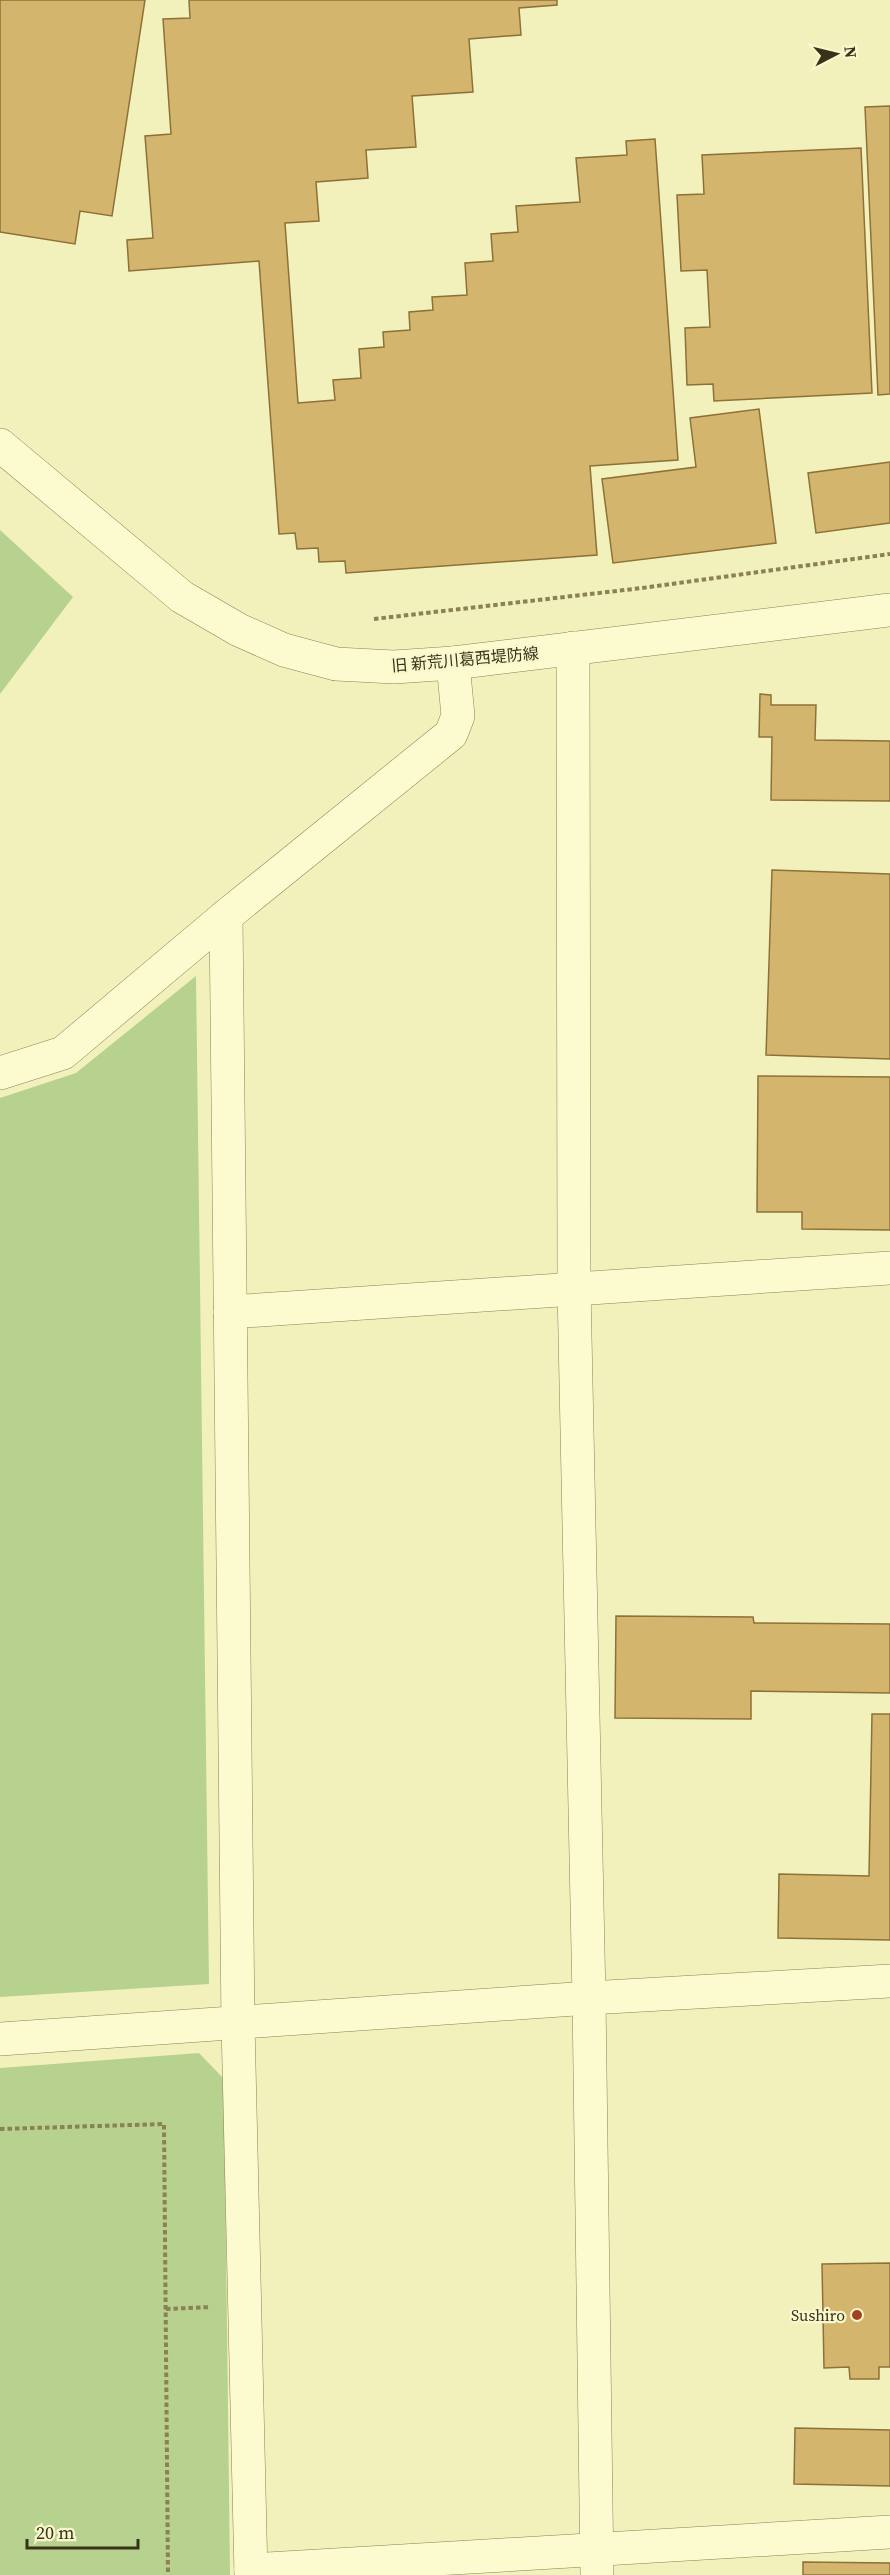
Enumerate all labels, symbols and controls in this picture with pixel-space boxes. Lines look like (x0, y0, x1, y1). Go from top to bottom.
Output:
north arrow (806, 24, 866, 84)
text: N (839, 45, 863, 60)
street label: 旧 新荒川葛西堤防線 (390, 642, 540, 676)
place label: Sushiro (791, 2304, 845, 2326)
marker: Sushiro (850, 2308, 864, 2322)
scale bar (27, 2512, 138, 2550)
text: 20 m (36, 2520, 74, 2545)

